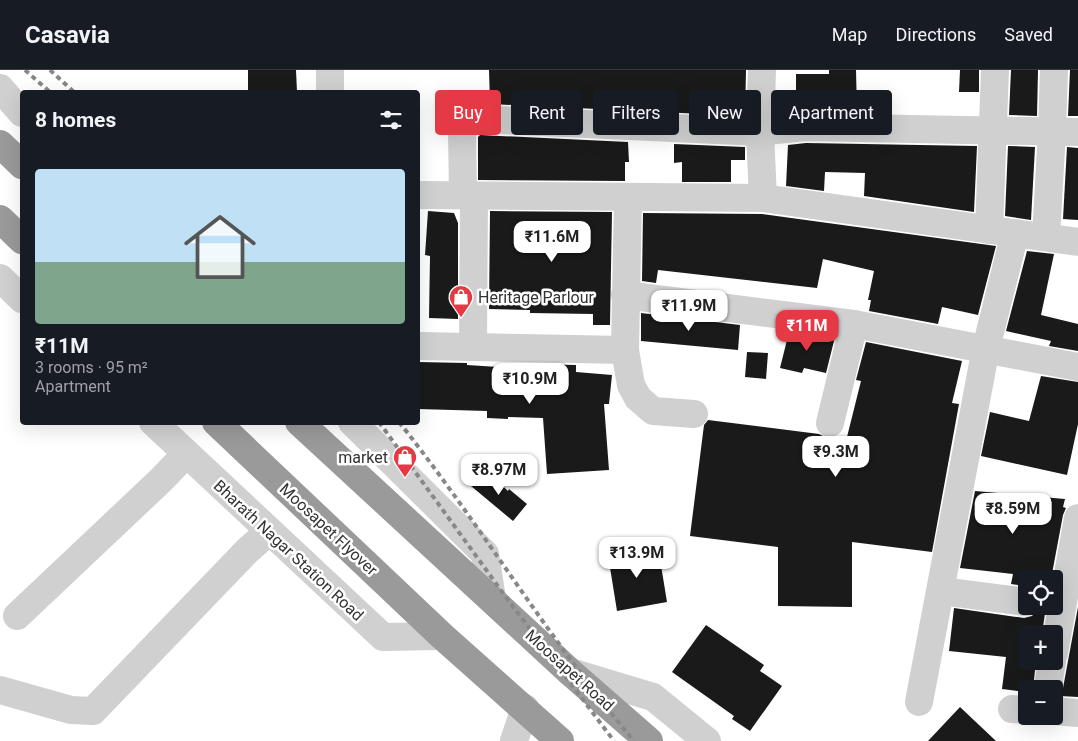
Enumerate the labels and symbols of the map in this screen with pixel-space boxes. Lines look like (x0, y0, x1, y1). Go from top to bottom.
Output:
pin: ₹11.6M (511, 220, 593, 263)
shop icon: Heritage Parlour (448, 284, 474, 318)
place label: Heritage Parlour (478, 288, 595, 307)
pin: ₹11.9M (648, 290, 730, 332)
pin: ₹11M (777, 310, 837, 352)
pin: ₹10.9M (489, 362, 571, 405)
pin: ₹9.3M (801, 436, 871, 478)
shop icon: market (392, 444, 418, 478)
place label: market (338, 448, 388, 467)
pin: ₹8.97M (458, 454, 540, 496)
street label: Bharath Nagar Station Road (210, 476, 367, 625)
street label: Moosapet Flyover (276, 479, 382, 580)
pin: ₹8.59M (972, 492, 1054, 535)
pin: ₹13.9M (596, 536, 678, 579)
street label: Moosapet Road (521, 626, 618, 715)

